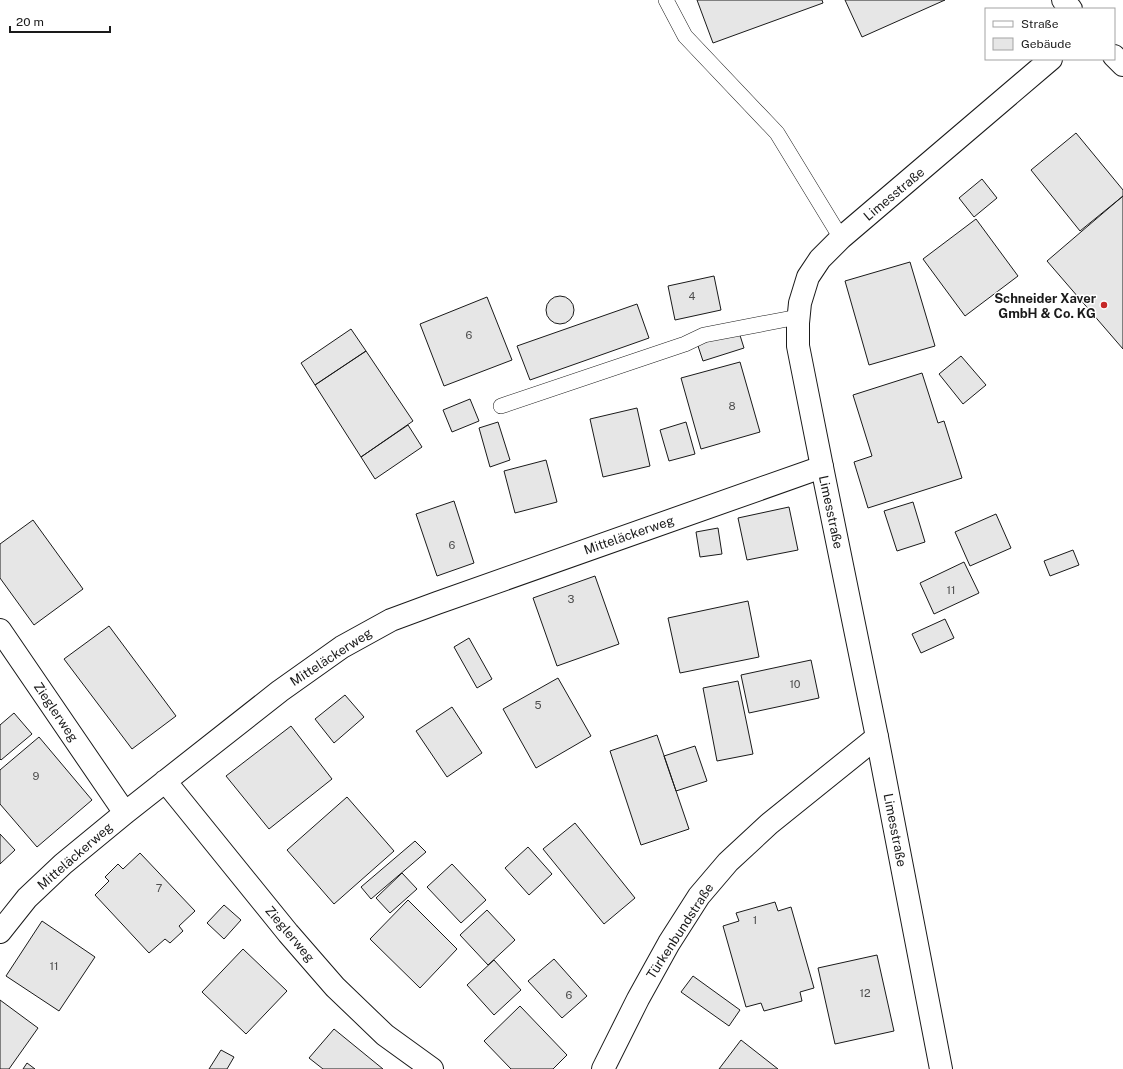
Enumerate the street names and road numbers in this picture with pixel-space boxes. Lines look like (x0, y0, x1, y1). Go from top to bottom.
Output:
street label: Limesstraße (861, 164, 927, 224)
street label: Limesstraße (816, 474, 846, 550)
street label: Mitteläckerweg (582, 513, 676, 557)
street label: Mitteläckerweg (287, 625, 375, 689)
street label: Zieglerweg (31, 679, 81, 745)
street label: Limesstraße (881, 792, 909, 868)
street label: Mitteläckerweg (34, 819, 116, 893)
street label: Türkenbundstraße (644, 880, 716, 982)
street label: Zieglerweg (262, 903, 318, 965)

